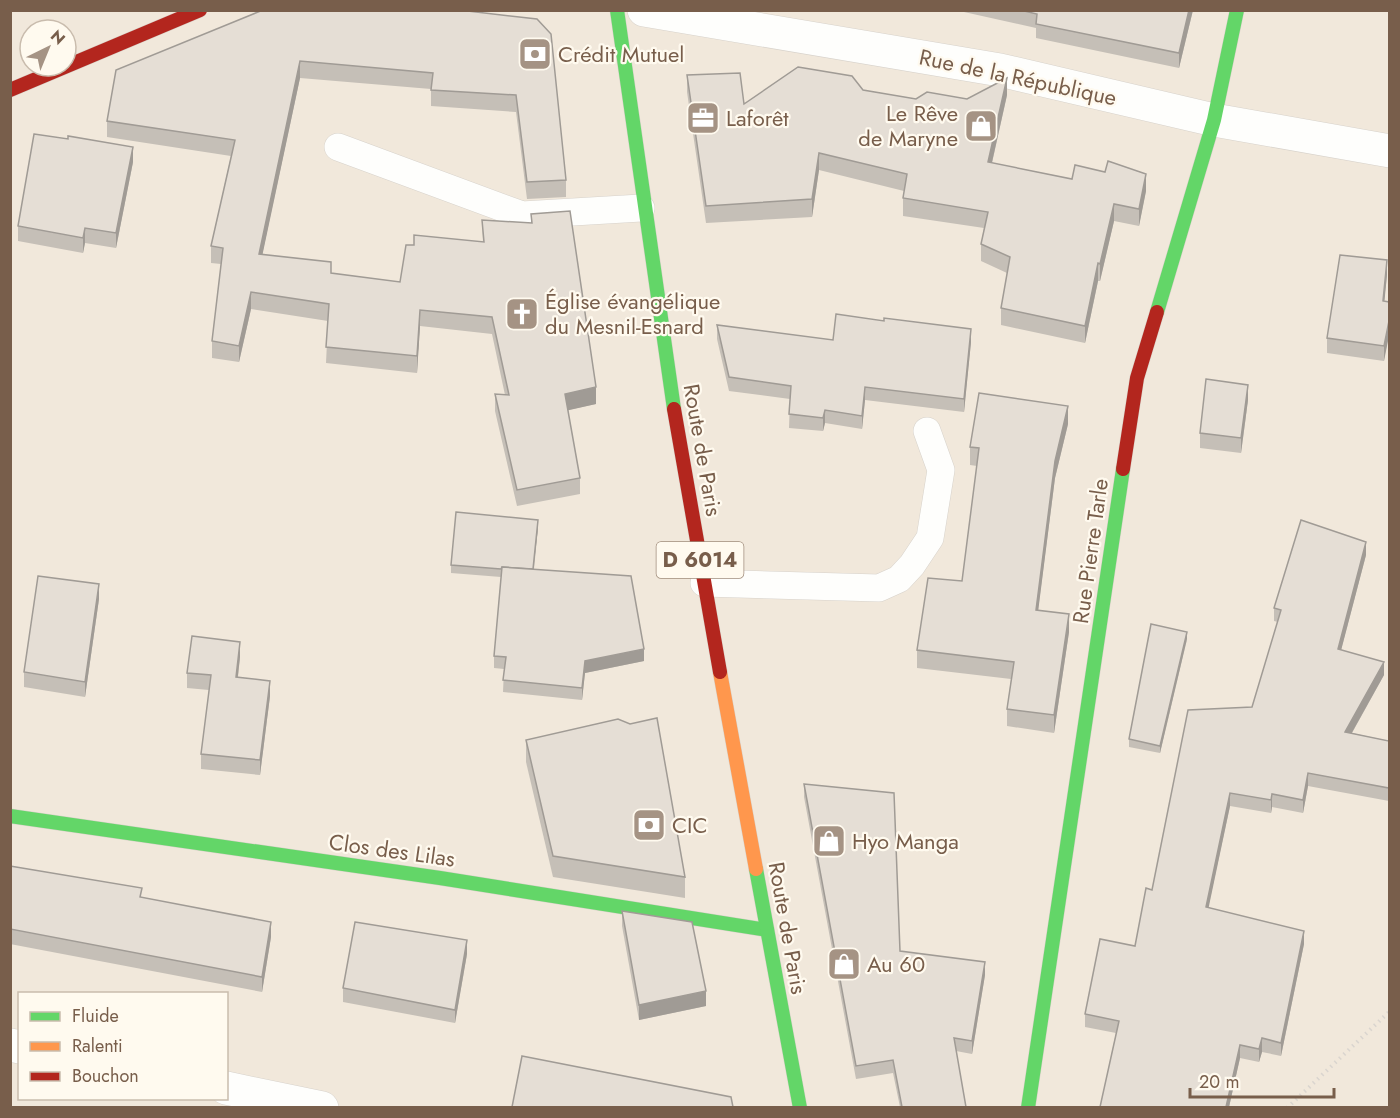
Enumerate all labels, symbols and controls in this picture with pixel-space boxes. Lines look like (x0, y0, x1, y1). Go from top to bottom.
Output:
north arrow (18, 18, 78, 78)
text: N (45, 25, 70, 50)
bank icon: Crédit Mutuel (517, 36, 553, 72)
place label: Crédit Mutuel (558, 38, 684, 70)
street label: Rue de la République (916, 40, 1120, 114)
place label: Le Rêve de Maryne (858, 97, 958, 154)
office icon: Laforêt (685, 100, 721, 136)
place label: Laforêt (726, 102, 789, 134)
shop icon: Le Rêve de Maryne (963, 108, 999, 144)
place label: Église évangélique du Mesnil-Esnard (545, 285, 720, 342)
church icon: Église évangélique du Mesnil-Esnard (504, 296, 540, 332)
street label: Route de Paris (676, 381, 730, 519)
street label: Rue Pierre Tarle (1064, 476, 1116, 626)
road number: D 6014 (656, 542, 744, 578)
bank icon: CIC (631, 807, 667, 843)
place label: CIC (672, 809, 708, 841)
shop icon: Hyo Manga (811, 823, 847, 859)
street label: Clos des Lilas (327, 825, 457, 875)
place label: Hyo Manga (852, 825, 959, 857)
street label: Route de Paris (761, 859, 815, 997)
shop icon: Au 60 (826, 946, 862, 982)
place label: Au 60 (867, 948, 925, 980)
legend (18, 992, 228, 1100)
text: Fluide (72, 1003, 119, 1029)
text: Ralenti (72, 1033, 123, 1059)
scale bar (1190, 1061, 1334, 1099)
text: Bouchon (72, 1063, 139, 1089)
text: 20 m (1199, 1069, 1239, 1095)

